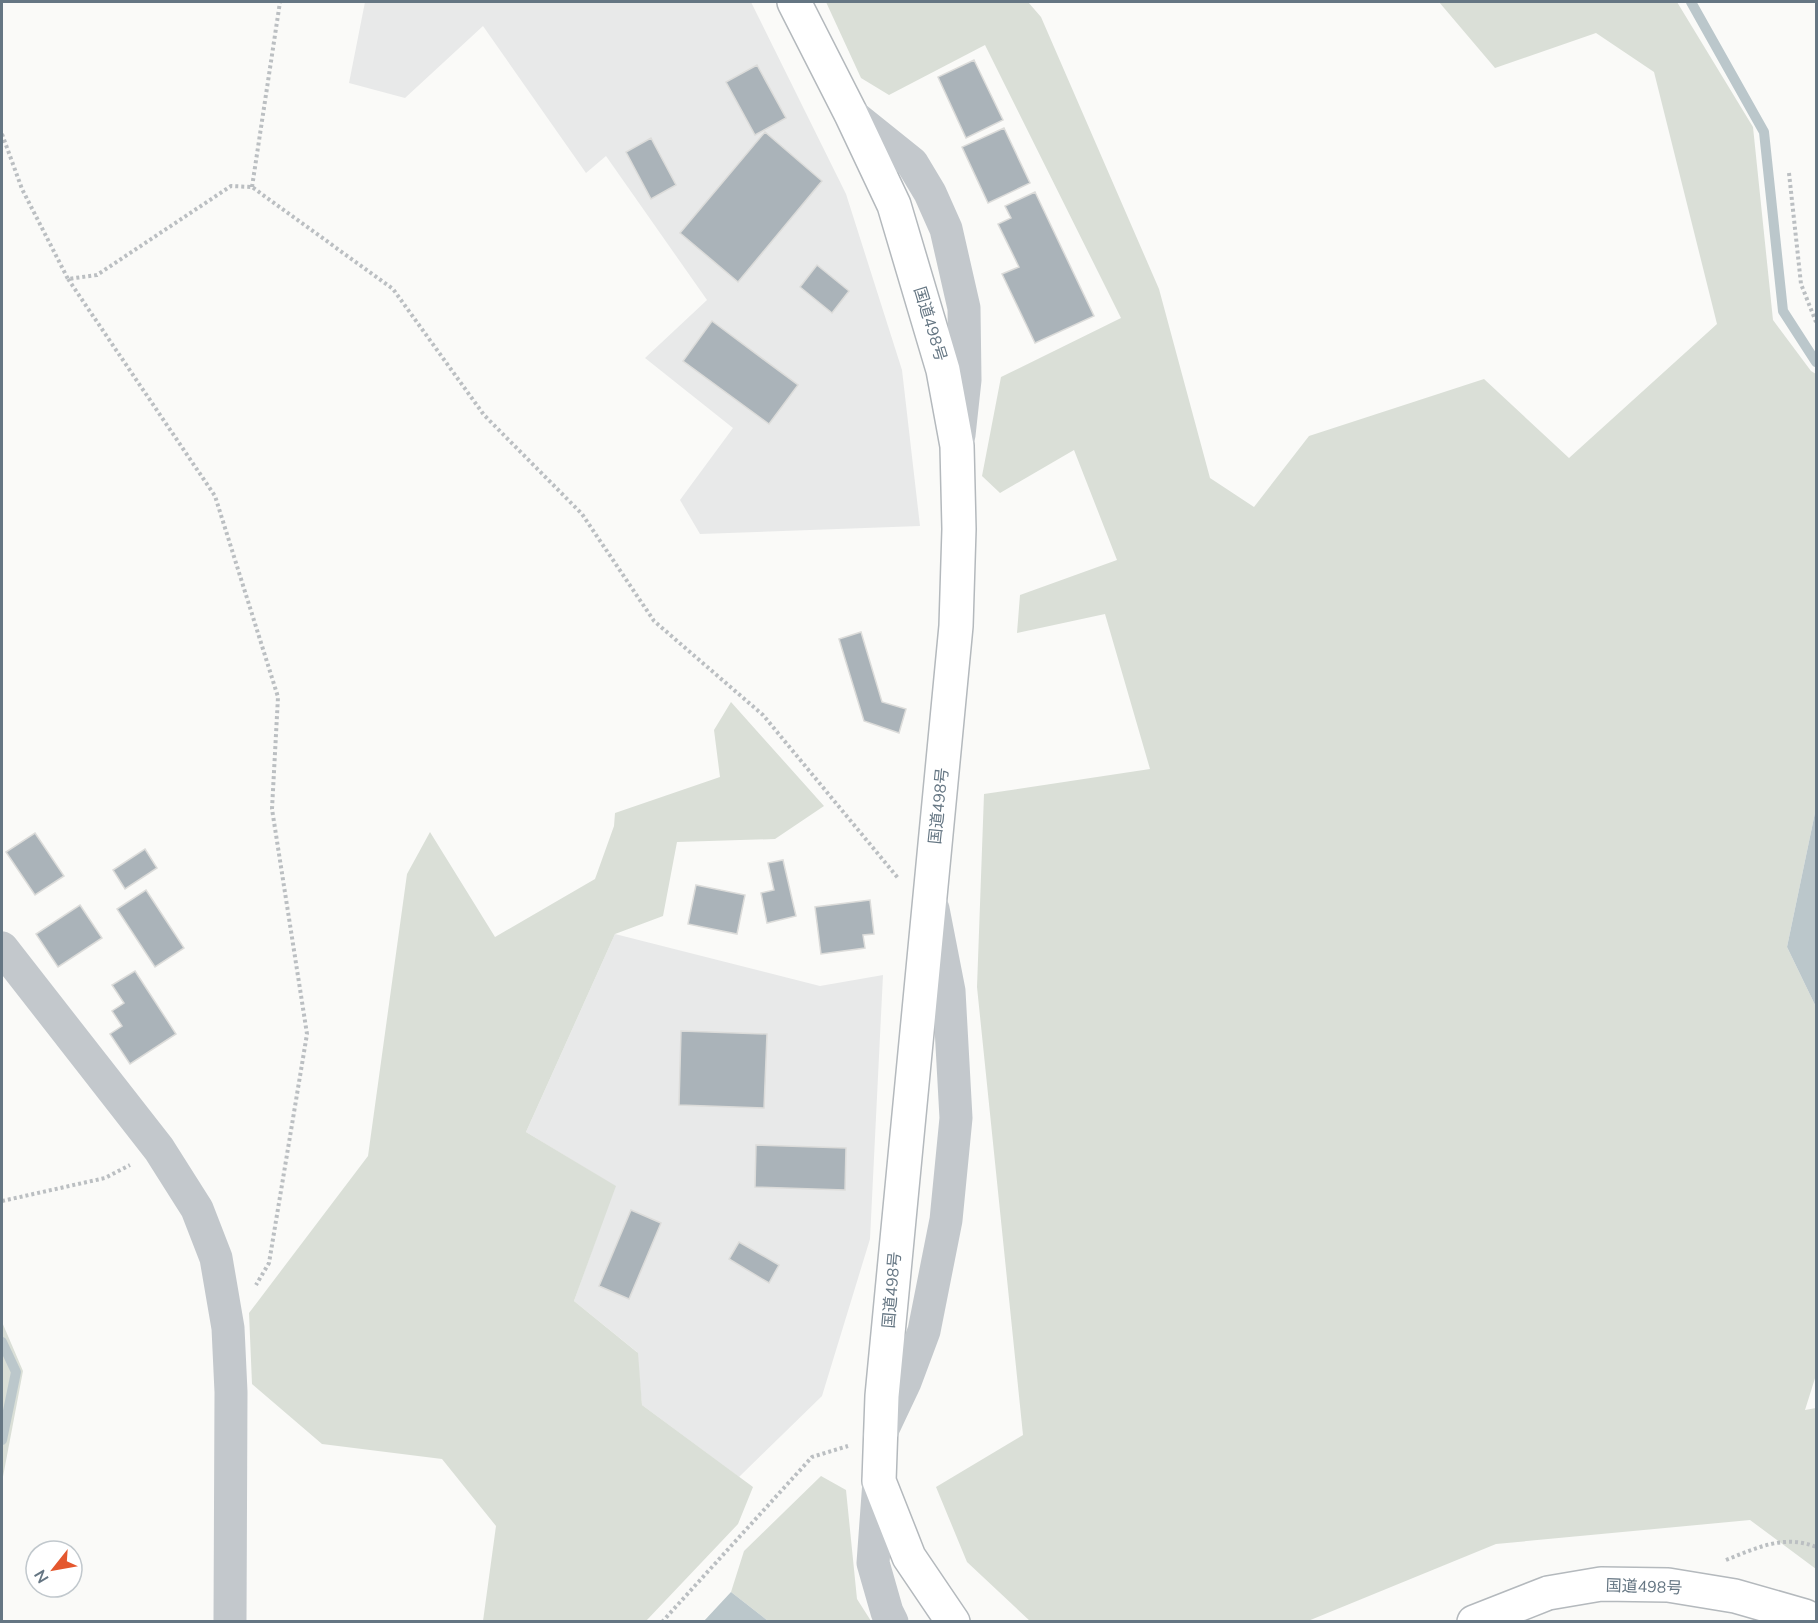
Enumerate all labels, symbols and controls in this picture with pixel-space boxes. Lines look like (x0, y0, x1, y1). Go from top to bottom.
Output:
street label: 国道498号 (908, 284, 952, 364)
street label: 国道498号 (924, 767, 954, 845)
street label: 国道498号 (878, 1251, 906, 1329)
north arrow (24, 1539, 84, 1599)
text: N (29, 1565, 55, 1587)
street label: 国道498号 (1605, 1575, 1683, 1599)

